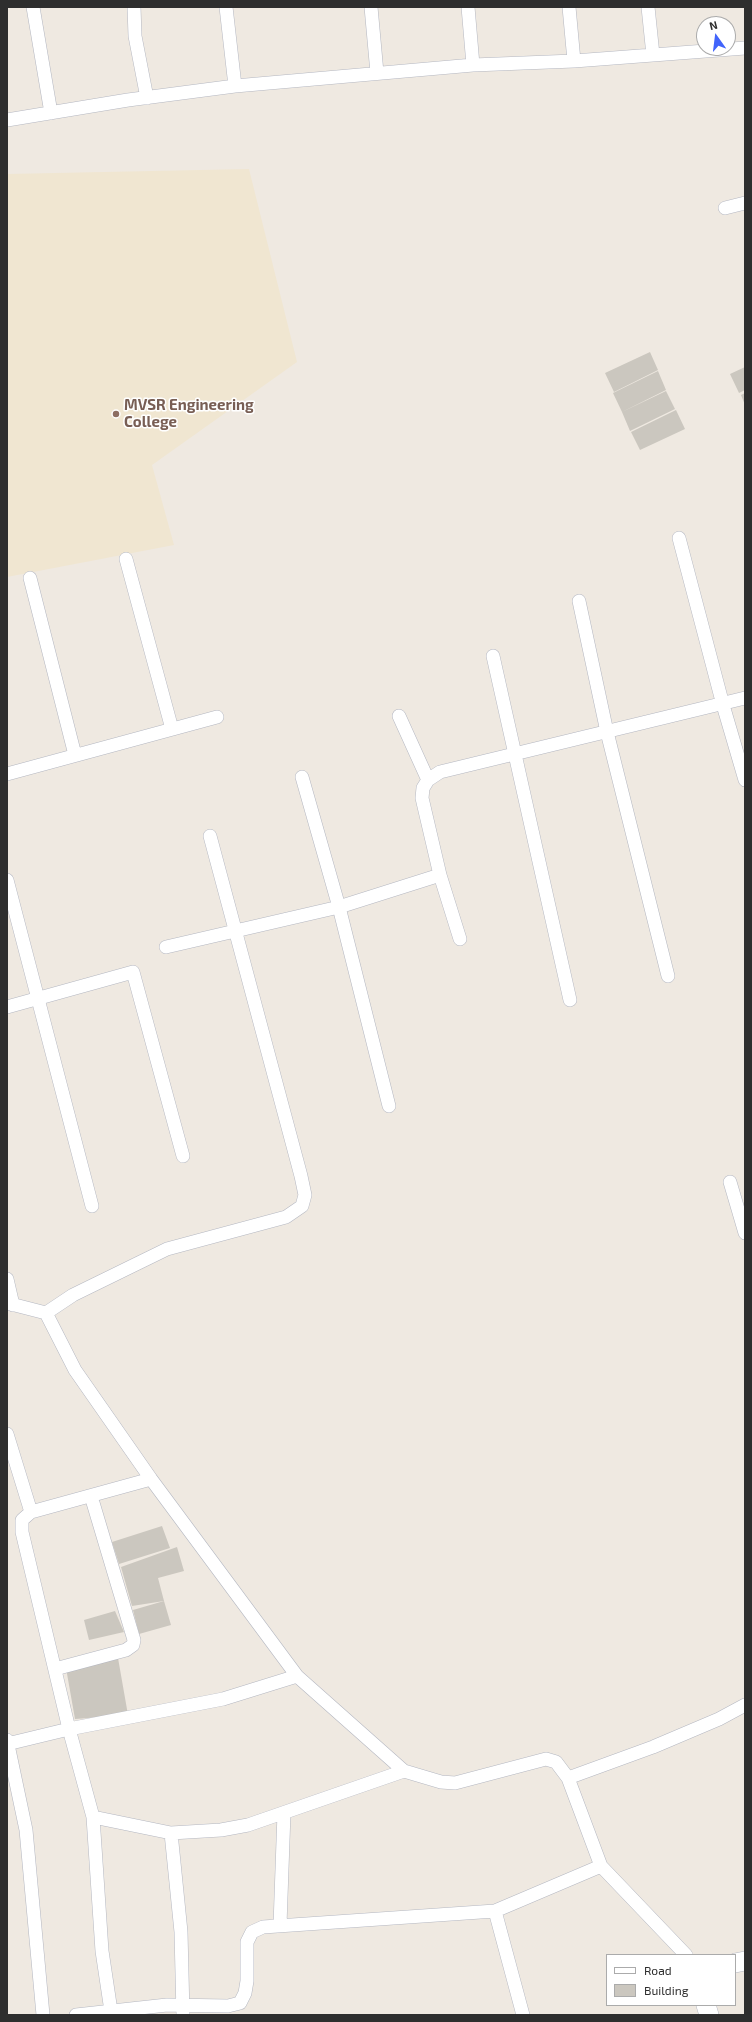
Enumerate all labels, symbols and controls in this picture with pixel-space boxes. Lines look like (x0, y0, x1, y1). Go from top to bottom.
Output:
north arrow (696, 16, 736, 56)
text: N (708, 18, 719, 32)
place label: MVSR Engineering College (124, 396, 254, 431)
marker: MVSR Engineering College (111, 409, 121, 419)
legend (606, 1954, 736, 2006)
text: Road (644, 1963, 672, 1977)
text: Building (644, 1983, 688, 1997)

